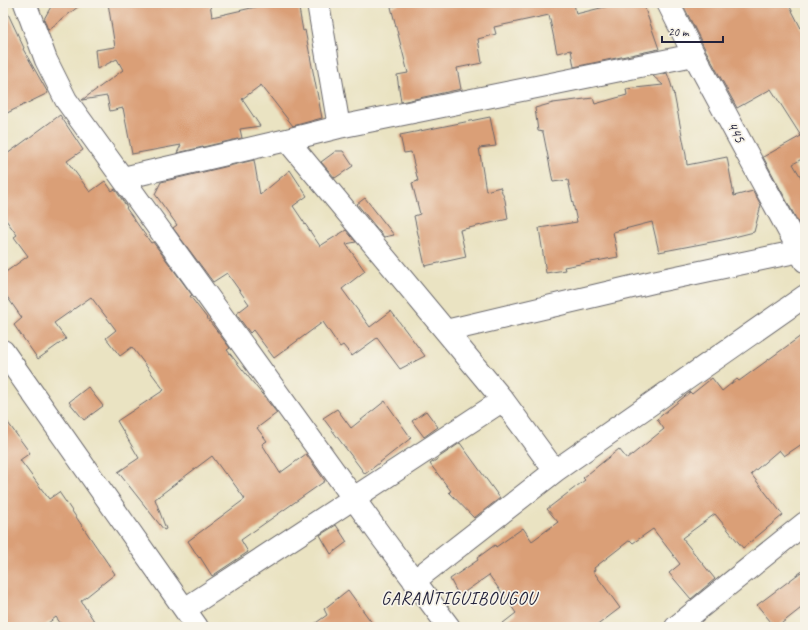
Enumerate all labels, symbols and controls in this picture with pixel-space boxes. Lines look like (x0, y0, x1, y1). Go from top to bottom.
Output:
scale bar (662, 18, 723, 44)
text: 20 m (668, 24, 690, 40)
street label: 445 (722, 118, 750, 147)
district label: GARANTIGUIBOUGOU (381, 587, 539, 609)

